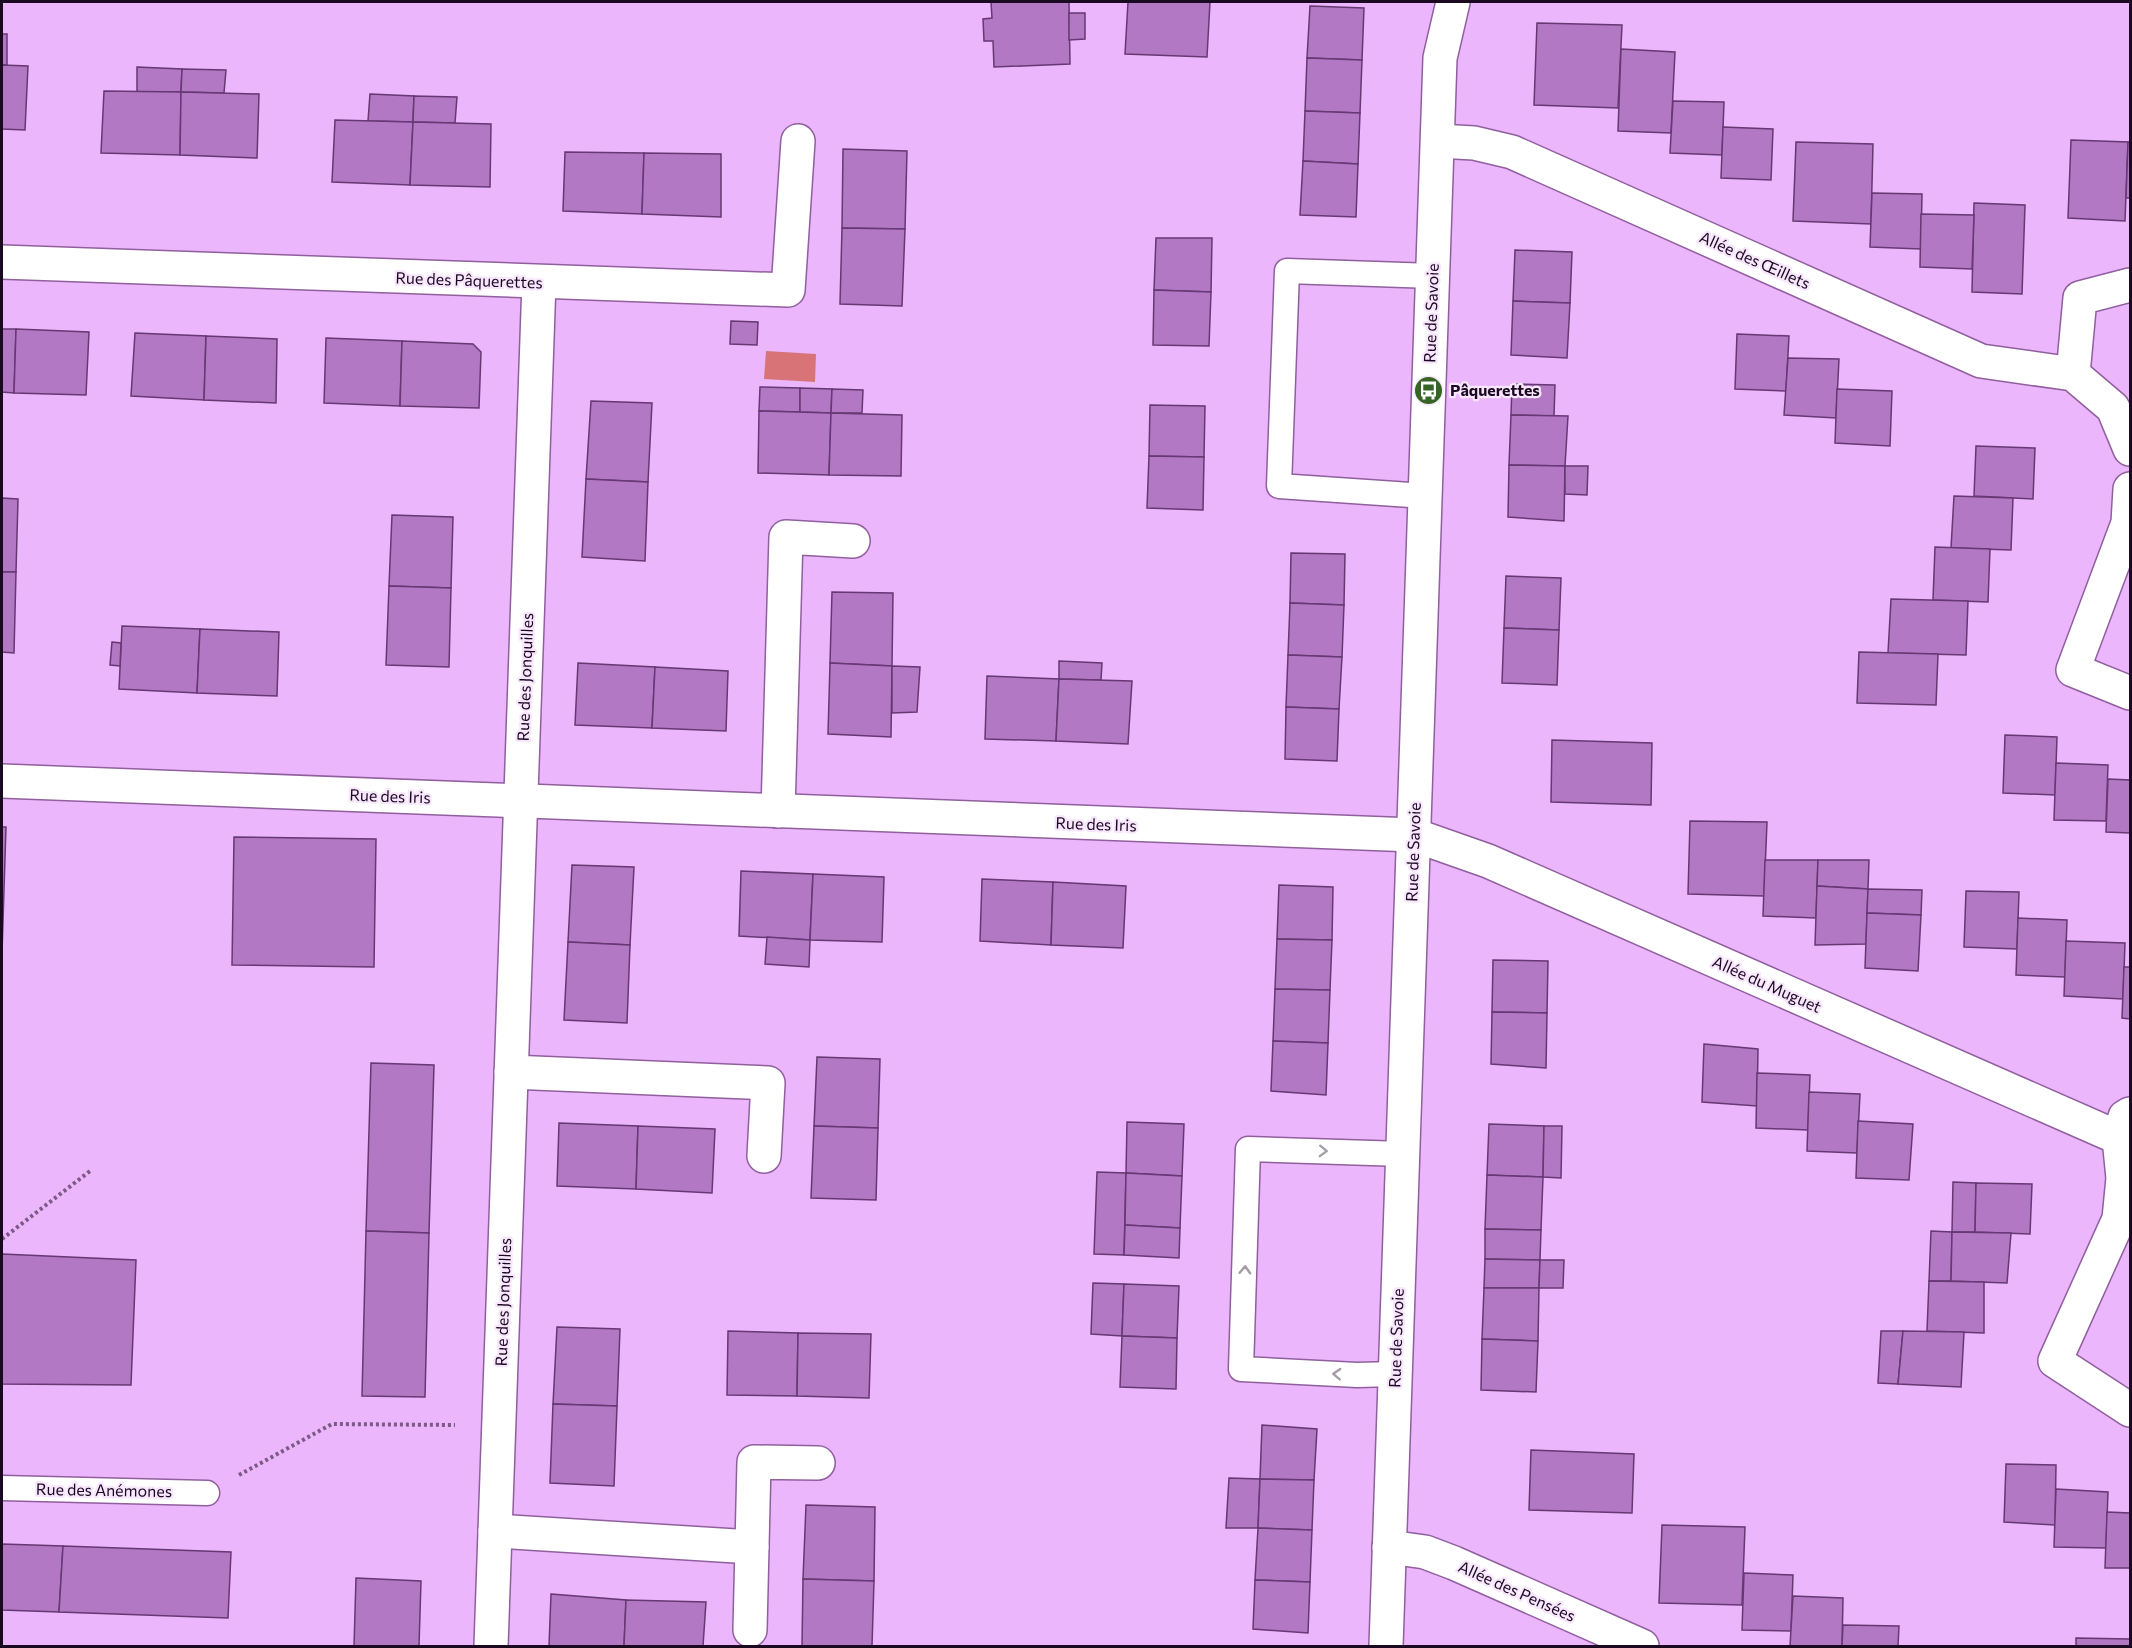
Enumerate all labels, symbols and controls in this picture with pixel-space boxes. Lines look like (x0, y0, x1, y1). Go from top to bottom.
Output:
street label: Allée des Œillets (1697, 227, 1813, 292)
street label: Rue de Savoie (1419, 263, 1442, 363)
street label: Rue des Pâquerettes (395, 267, 543, 292)
bus stop icon: Pâquerettes (1413, 374, 1445, 406)
place label: Pâquerettes (1450, 380, 1540, 399)
street label: Rue des Jonquilles (513, 612, 536, 742)
street label: Rue des Iris (349, 785, 431, 806)
street label: Rue de Savoie (1401, 802, 1424, 902)
street label: Rue des Iris (1055, 813, 1137, 834)
street label: Allée du Muguet (1710, 951, 1825, 1016)
one-way arrow (1318, 1145, 1327, 1157)
street label: Rue des Jonquilles (491, 1237, 514, 1367)
one-way arrow (1238, 1265, 1251, 1274)
street label: Rue de Savoie (1384, 1288, 1407, 1388)
one-way arrow (1333, 1368, 1342, 1381)
street label: Rue des Anémones (36, 1479, 172, 1500)
street label: Allée des Pensées (1456, 1556, 1579, 1625)

